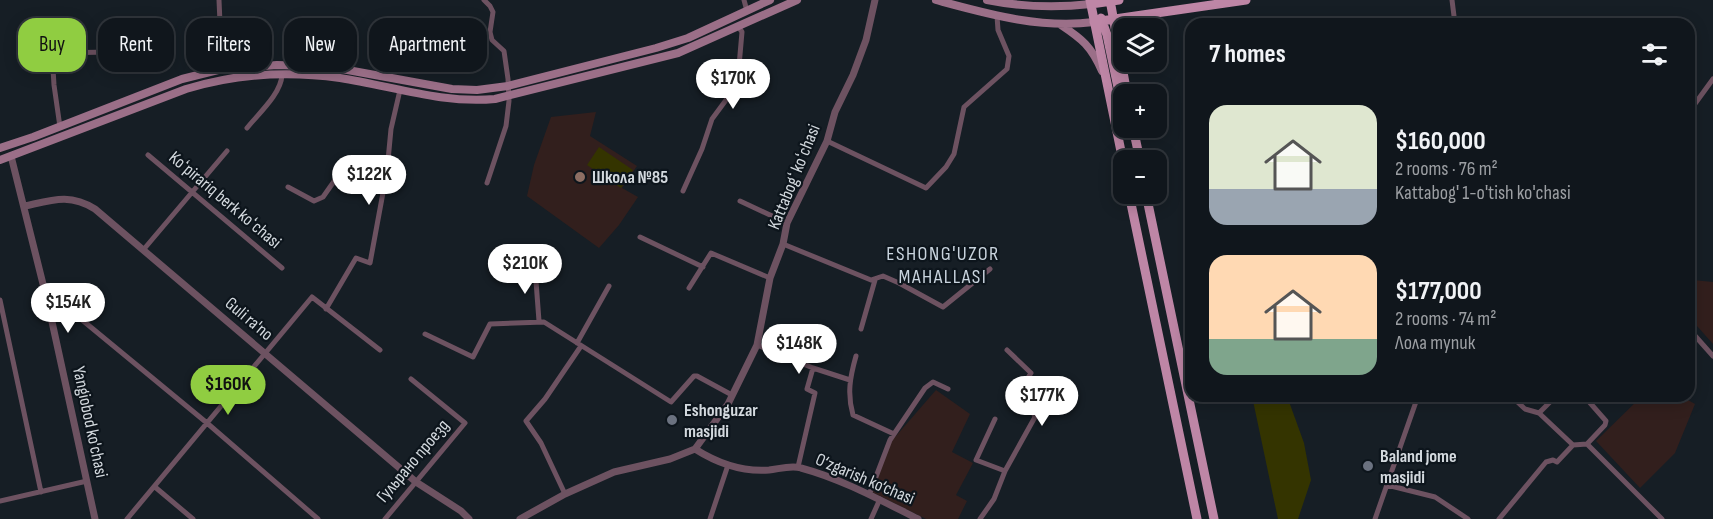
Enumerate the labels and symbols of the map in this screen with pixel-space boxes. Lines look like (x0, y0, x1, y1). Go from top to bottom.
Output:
pin: $170K (691, 59, 775, 110)
street label: Kattabogʻ koʻchasi (763, 121, 825, 233)
street label: Koʻpirariq berk koʻchasi (165, 147, 285, 253)
pin: $122K (327, 155, 411, 206)
place label: Школа №85 (592, 167, 668, 188)
marker: Школа №85 (573, 170, 587, 184)
district label: ESHONG'UZOR MAHALLASI (886, 242, 1000, 289)
pin: $210K (483, 244, 567, 295)
pin: $154K (26, 283, 110, 334)
street label: Guli ra'no (221, 293, 277, 345)
pin: $148K (757, 324, 841, 375)
street label: Yangiobod ko'chasi (68, 364, 112, 480)
pin: $160K (186, 365, 270, 416)
pin: $177K (1000, 376, 1084, 427)
place label: Eshonguzar masjidi (684, 400, 758, 442)
marker: Eshonguzar masjidi (665, 413, 679, 427)
street label: Гульрано проезд (372, 415, 454, 507)
place label: Baland jome masjidi (1380, 446, 1457, 488)
street label: O‘zgarish ko‘chasi (812, 449, 918, 509)
marker: Baland jome masjidi (1361, 459, 1375, 473)

